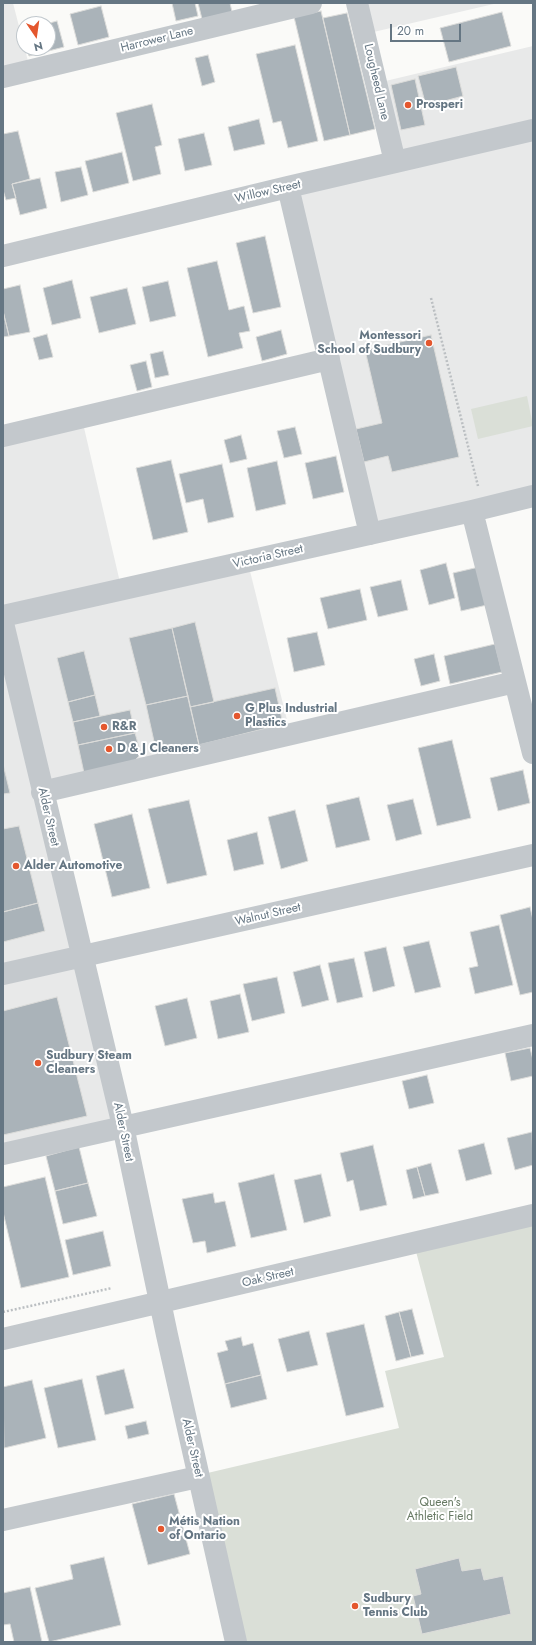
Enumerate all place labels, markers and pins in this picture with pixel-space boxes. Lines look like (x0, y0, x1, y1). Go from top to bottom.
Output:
place label: Prosperi (416, 98, 463, 112)
marker: Prosperi (403, 100, 413, 110)
place label: Montessori School of Sudbury (317, 329, 421, 357)
marker: Montessori School of Sudbury (424, 338, 434, 348)
place label: G Plus Industrial Plastics (245, 702, 337, 730)
marker: G Plus Industrial Plastics (232, 711, 242, 721)
place label: R&R (112, 720, 137, 734)
marker: R&R (99, 722, 109, 732)
place label: D & J Cleaners (117, 742, 199, 756)
marker: D & J Cleaners (104, 744, 114, 754)
place label: Alder Automotive (24, 859, 122, 873)
marker: Alder Automotive (11, 861, 21, 871)
place label: Sudbury Steam Cleaners (46, 1049, 132, 1077)
marker: Sudbury Steam Cleaners (33, 1058, 43, 1068)
place label: Métis Nation of Ontario (169, 1515, 240, 1543)
marker: Métis Nation of Ontario (156, 1524, 166, 1534)
place label: Sudbury Tennis Club (363, 1592, 428, 1620)
marker: Sudbury Tennis Club (350, 1601, 360, 1611)

